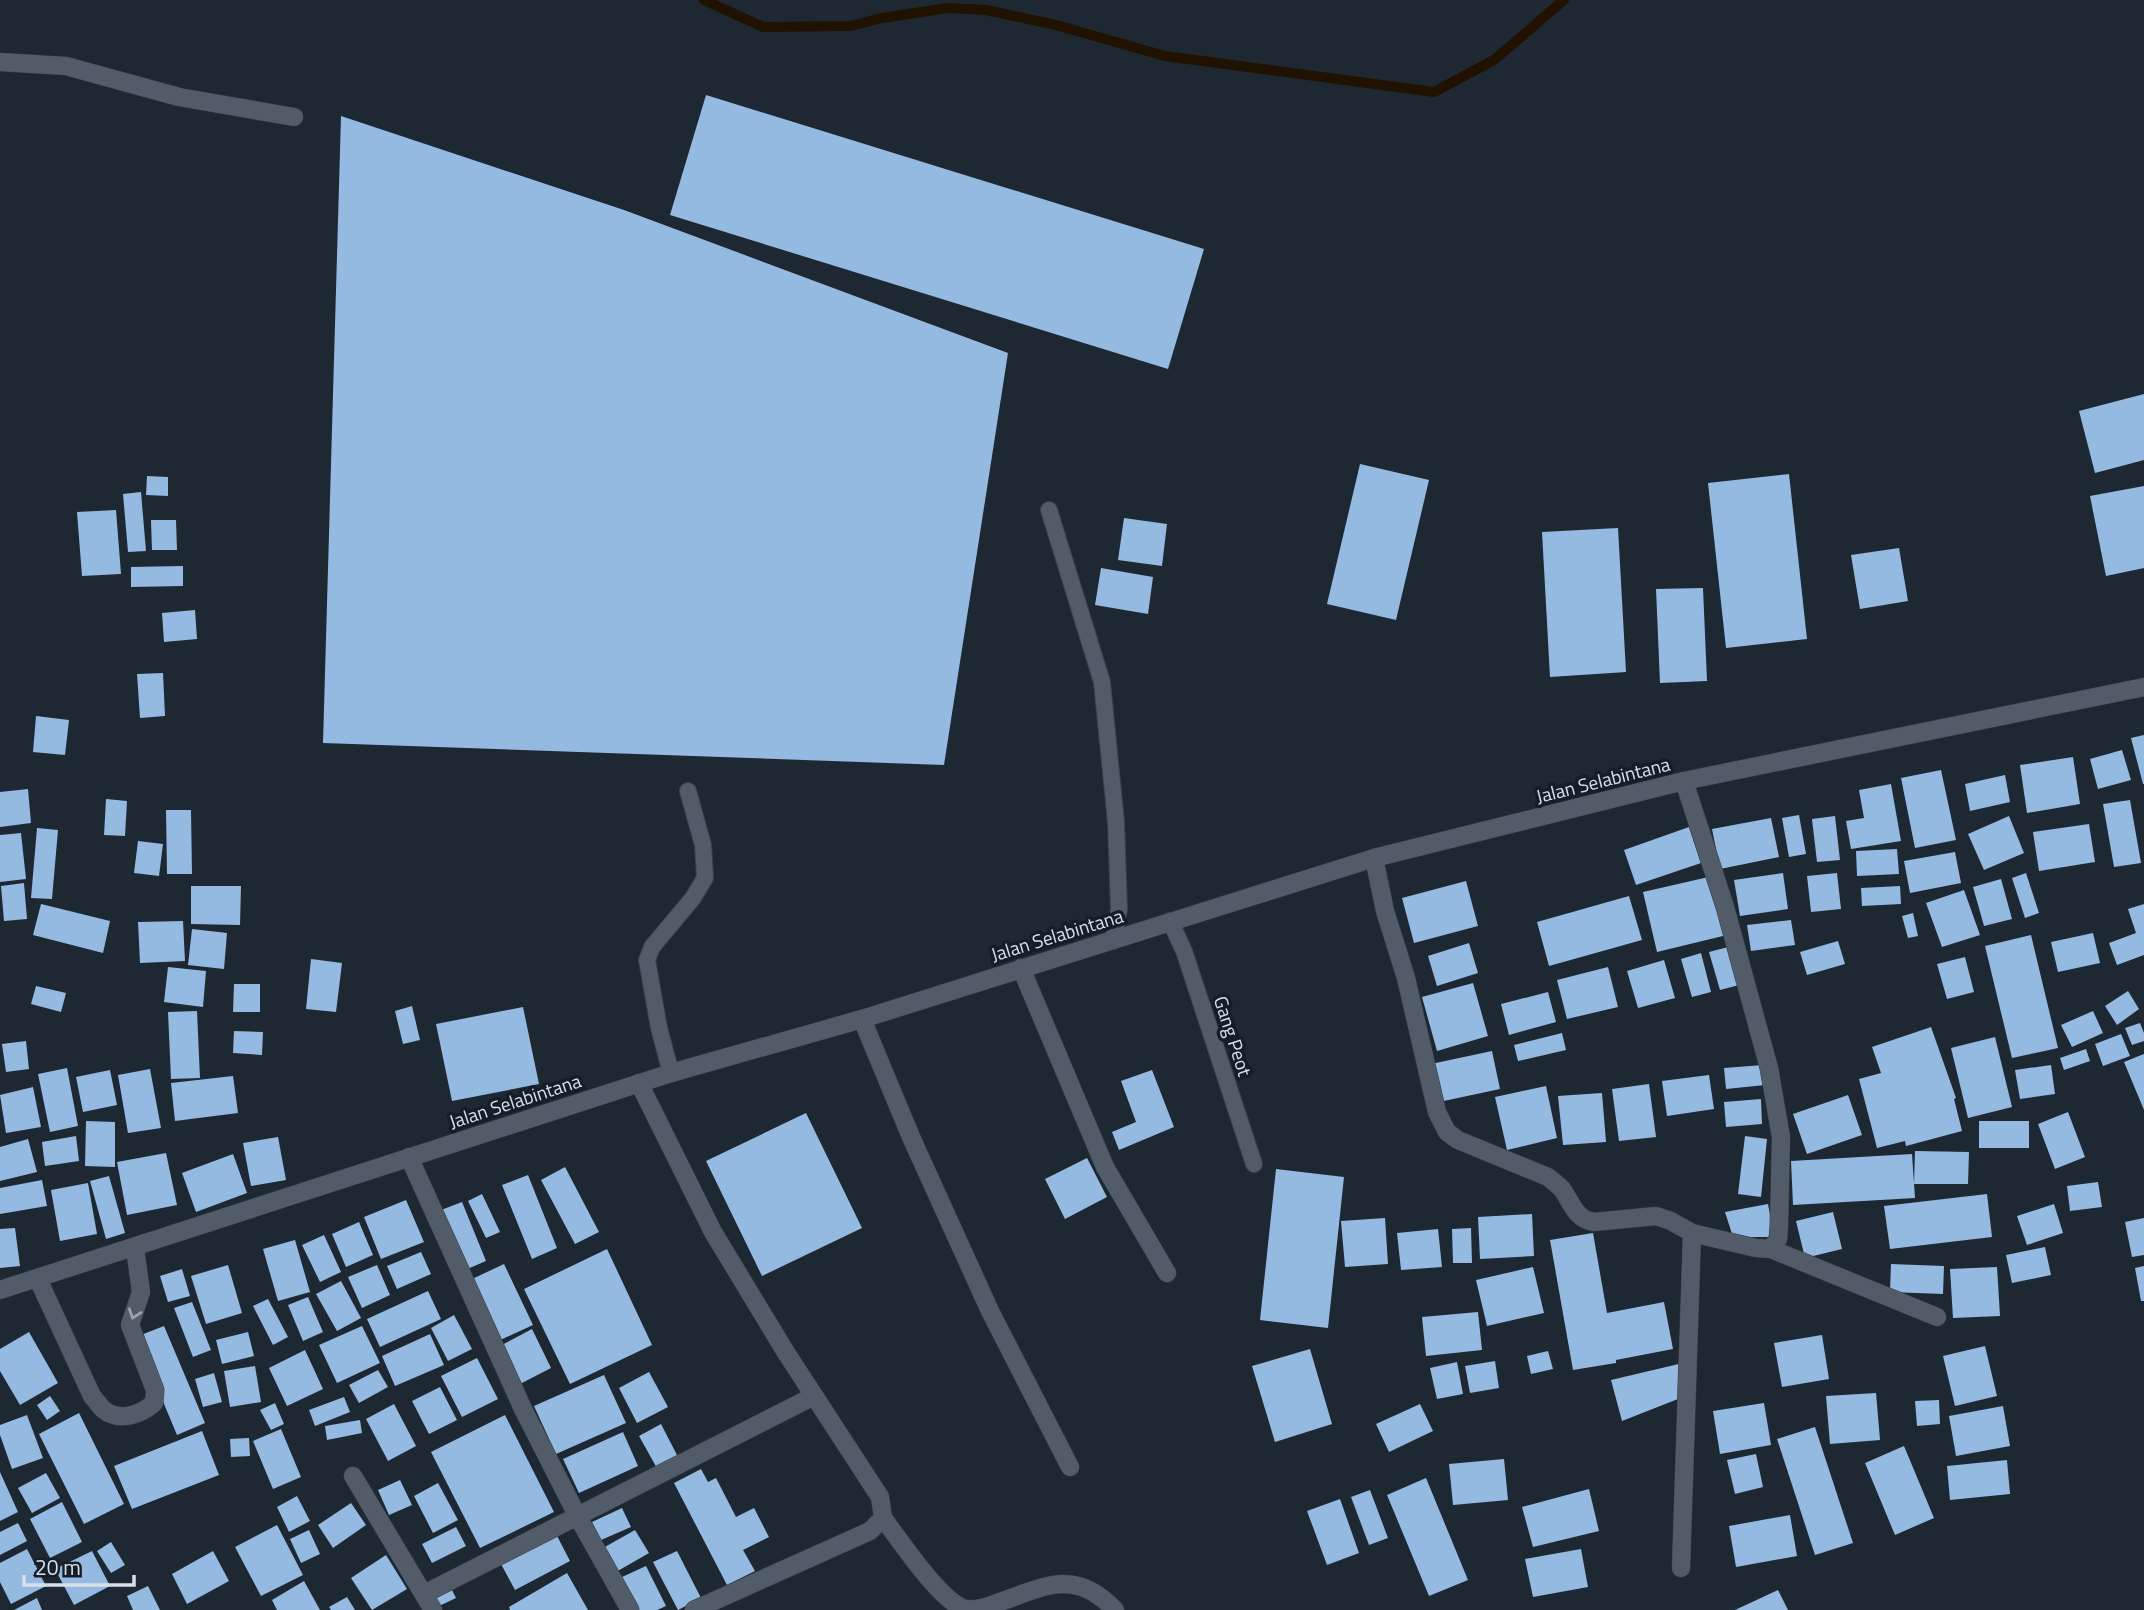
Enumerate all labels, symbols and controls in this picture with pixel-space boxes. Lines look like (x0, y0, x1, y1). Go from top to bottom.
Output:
street label: Jalan Selabintana (1533, 749, 1673, 810)
street label: Jalan Selabintana (987, 900, 1127, 968)
street label: Gang Peot (1207, 992, 1260, 1080)
street label: Jalan Selabintana (445, 1065, 585, 1136)
one-way arrow (127, 1308, 142, 1320)
scale bar (24, 1544, 135, 1588)
text: 20 m (35, 1551, 81, 1583)

